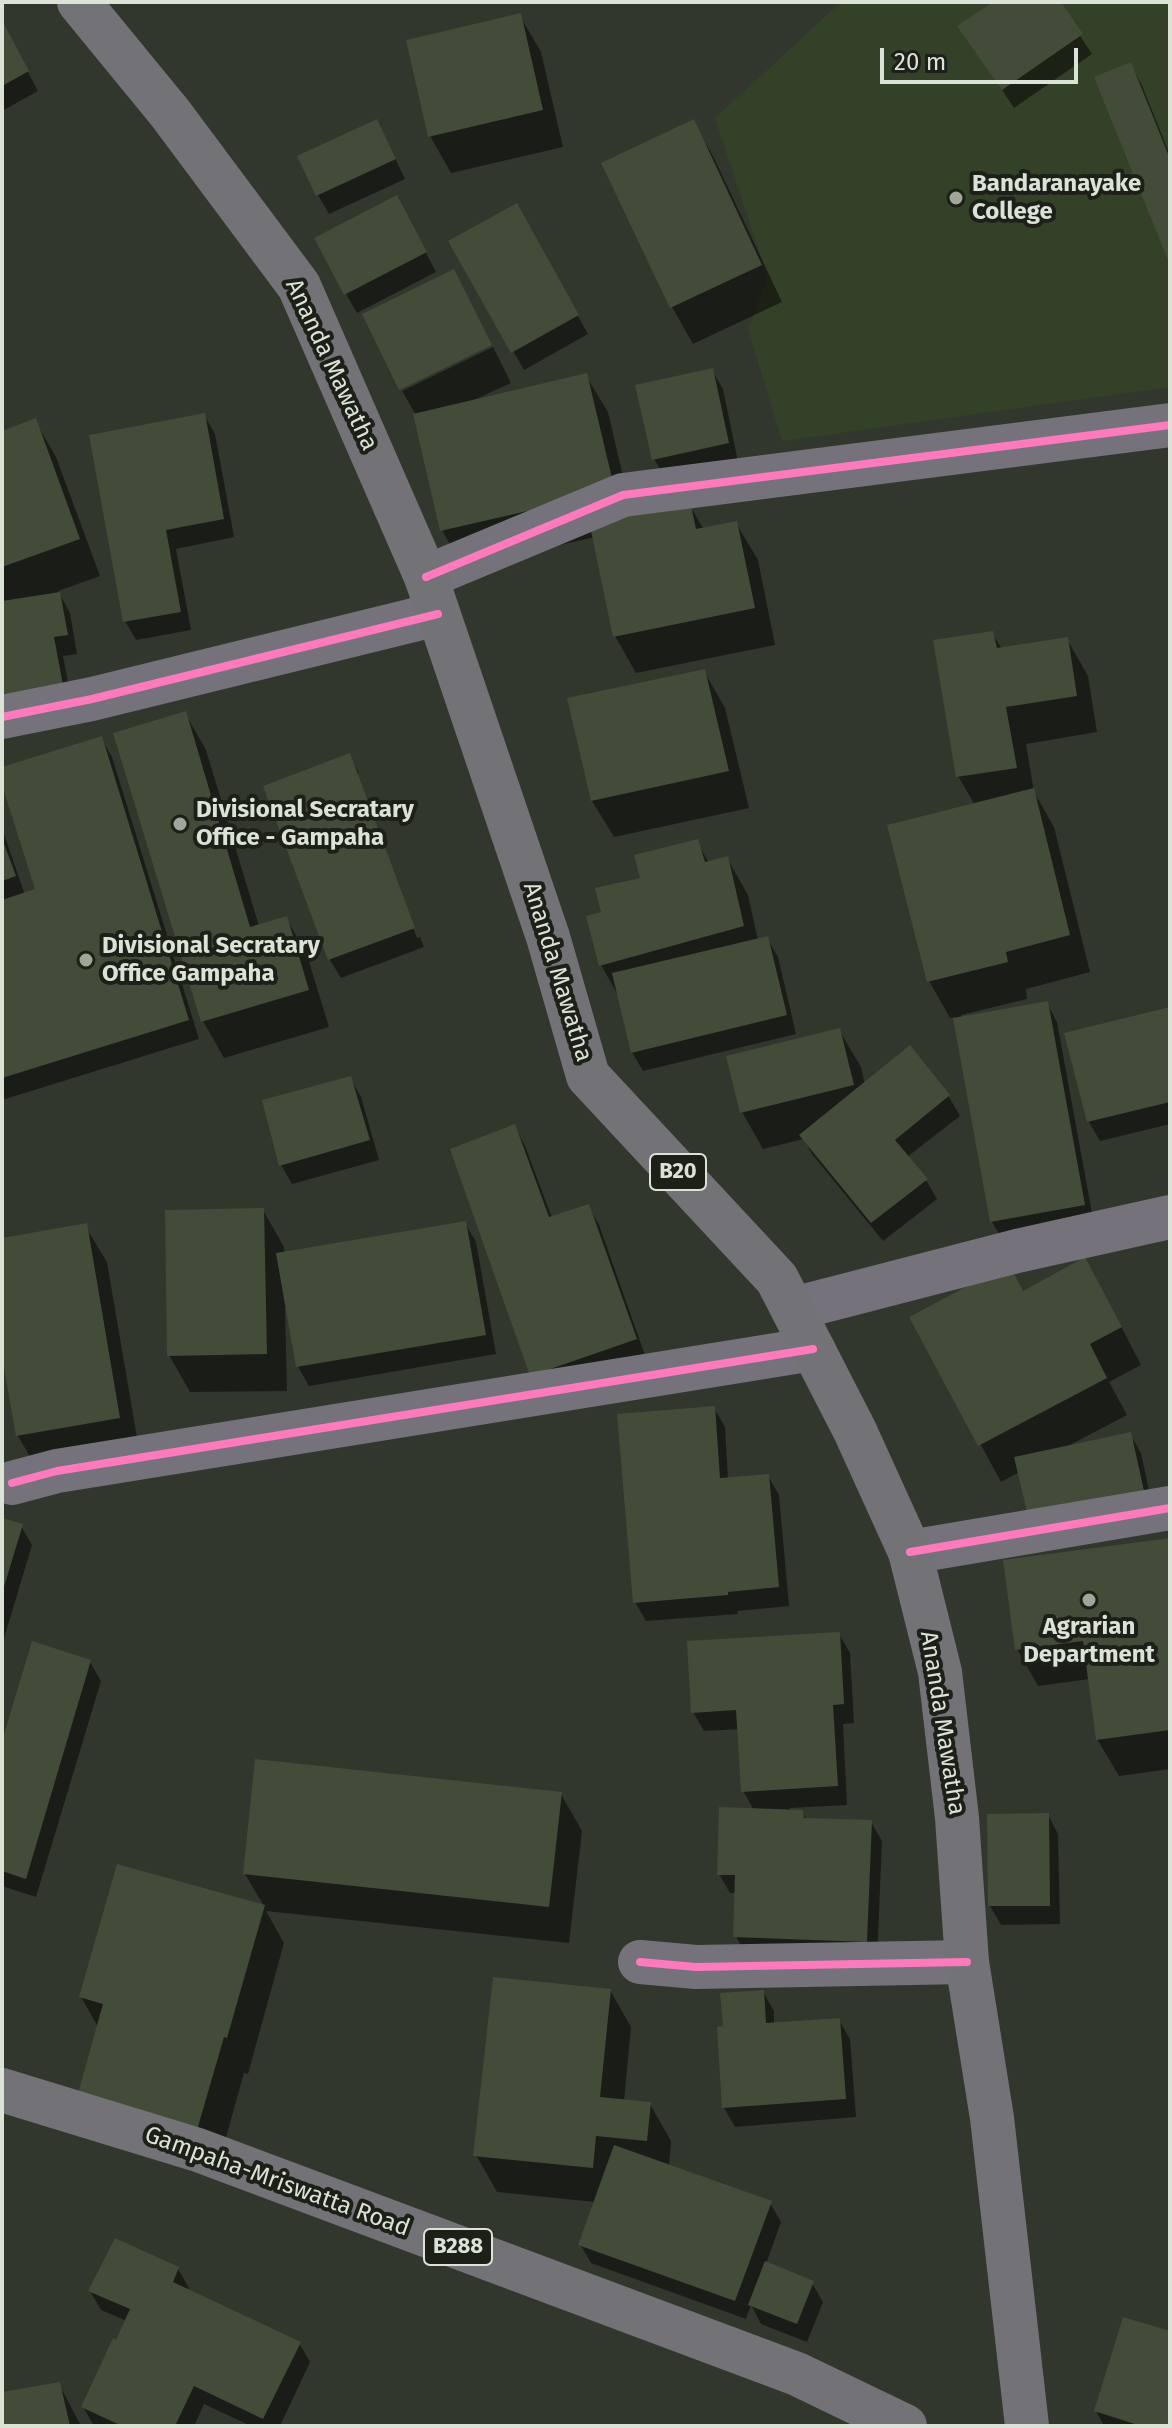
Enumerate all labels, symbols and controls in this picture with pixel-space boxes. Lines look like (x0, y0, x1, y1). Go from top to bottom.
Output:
scale bar (884, 32, 1082, 82)
text: 20 m (894, 48, 946, 76)
place label: Bandaranayake College (972, 170, 1141, 226)
marker: Bandaranayake College (947, 189, 965, 207)
street label: Ananda Mawatha (279, 275, 383, 455)
place label: Divisional Secratary Office - Gampaha (196, 796, 414, 852)
marker: Divisional Secratary Office - Gampaha (171, 815, 189, 833)
street label: Ananda Mawatha (516, 879, 598, 1065)
place label: Divisional Secratary Office Gampaha (102, 932, 320, 988)
marker: Divisional Secratary Office Gampaha (77, 951, 95, 969)
road number: B20 (650, 1154, 706, 1190)
marker: Agrarian Department (1080, 1591, 1098, 1609)
place label: Agrarian Department (1023, 1613, 1155, 1669)
street label: Ananda Mawatha (913, 1629, 971, 1817)
street label: Gampaha-Mriswatta Road (141, 2121, 413, 2243)
road number: B288 (424, 2229, 492, 2265)

